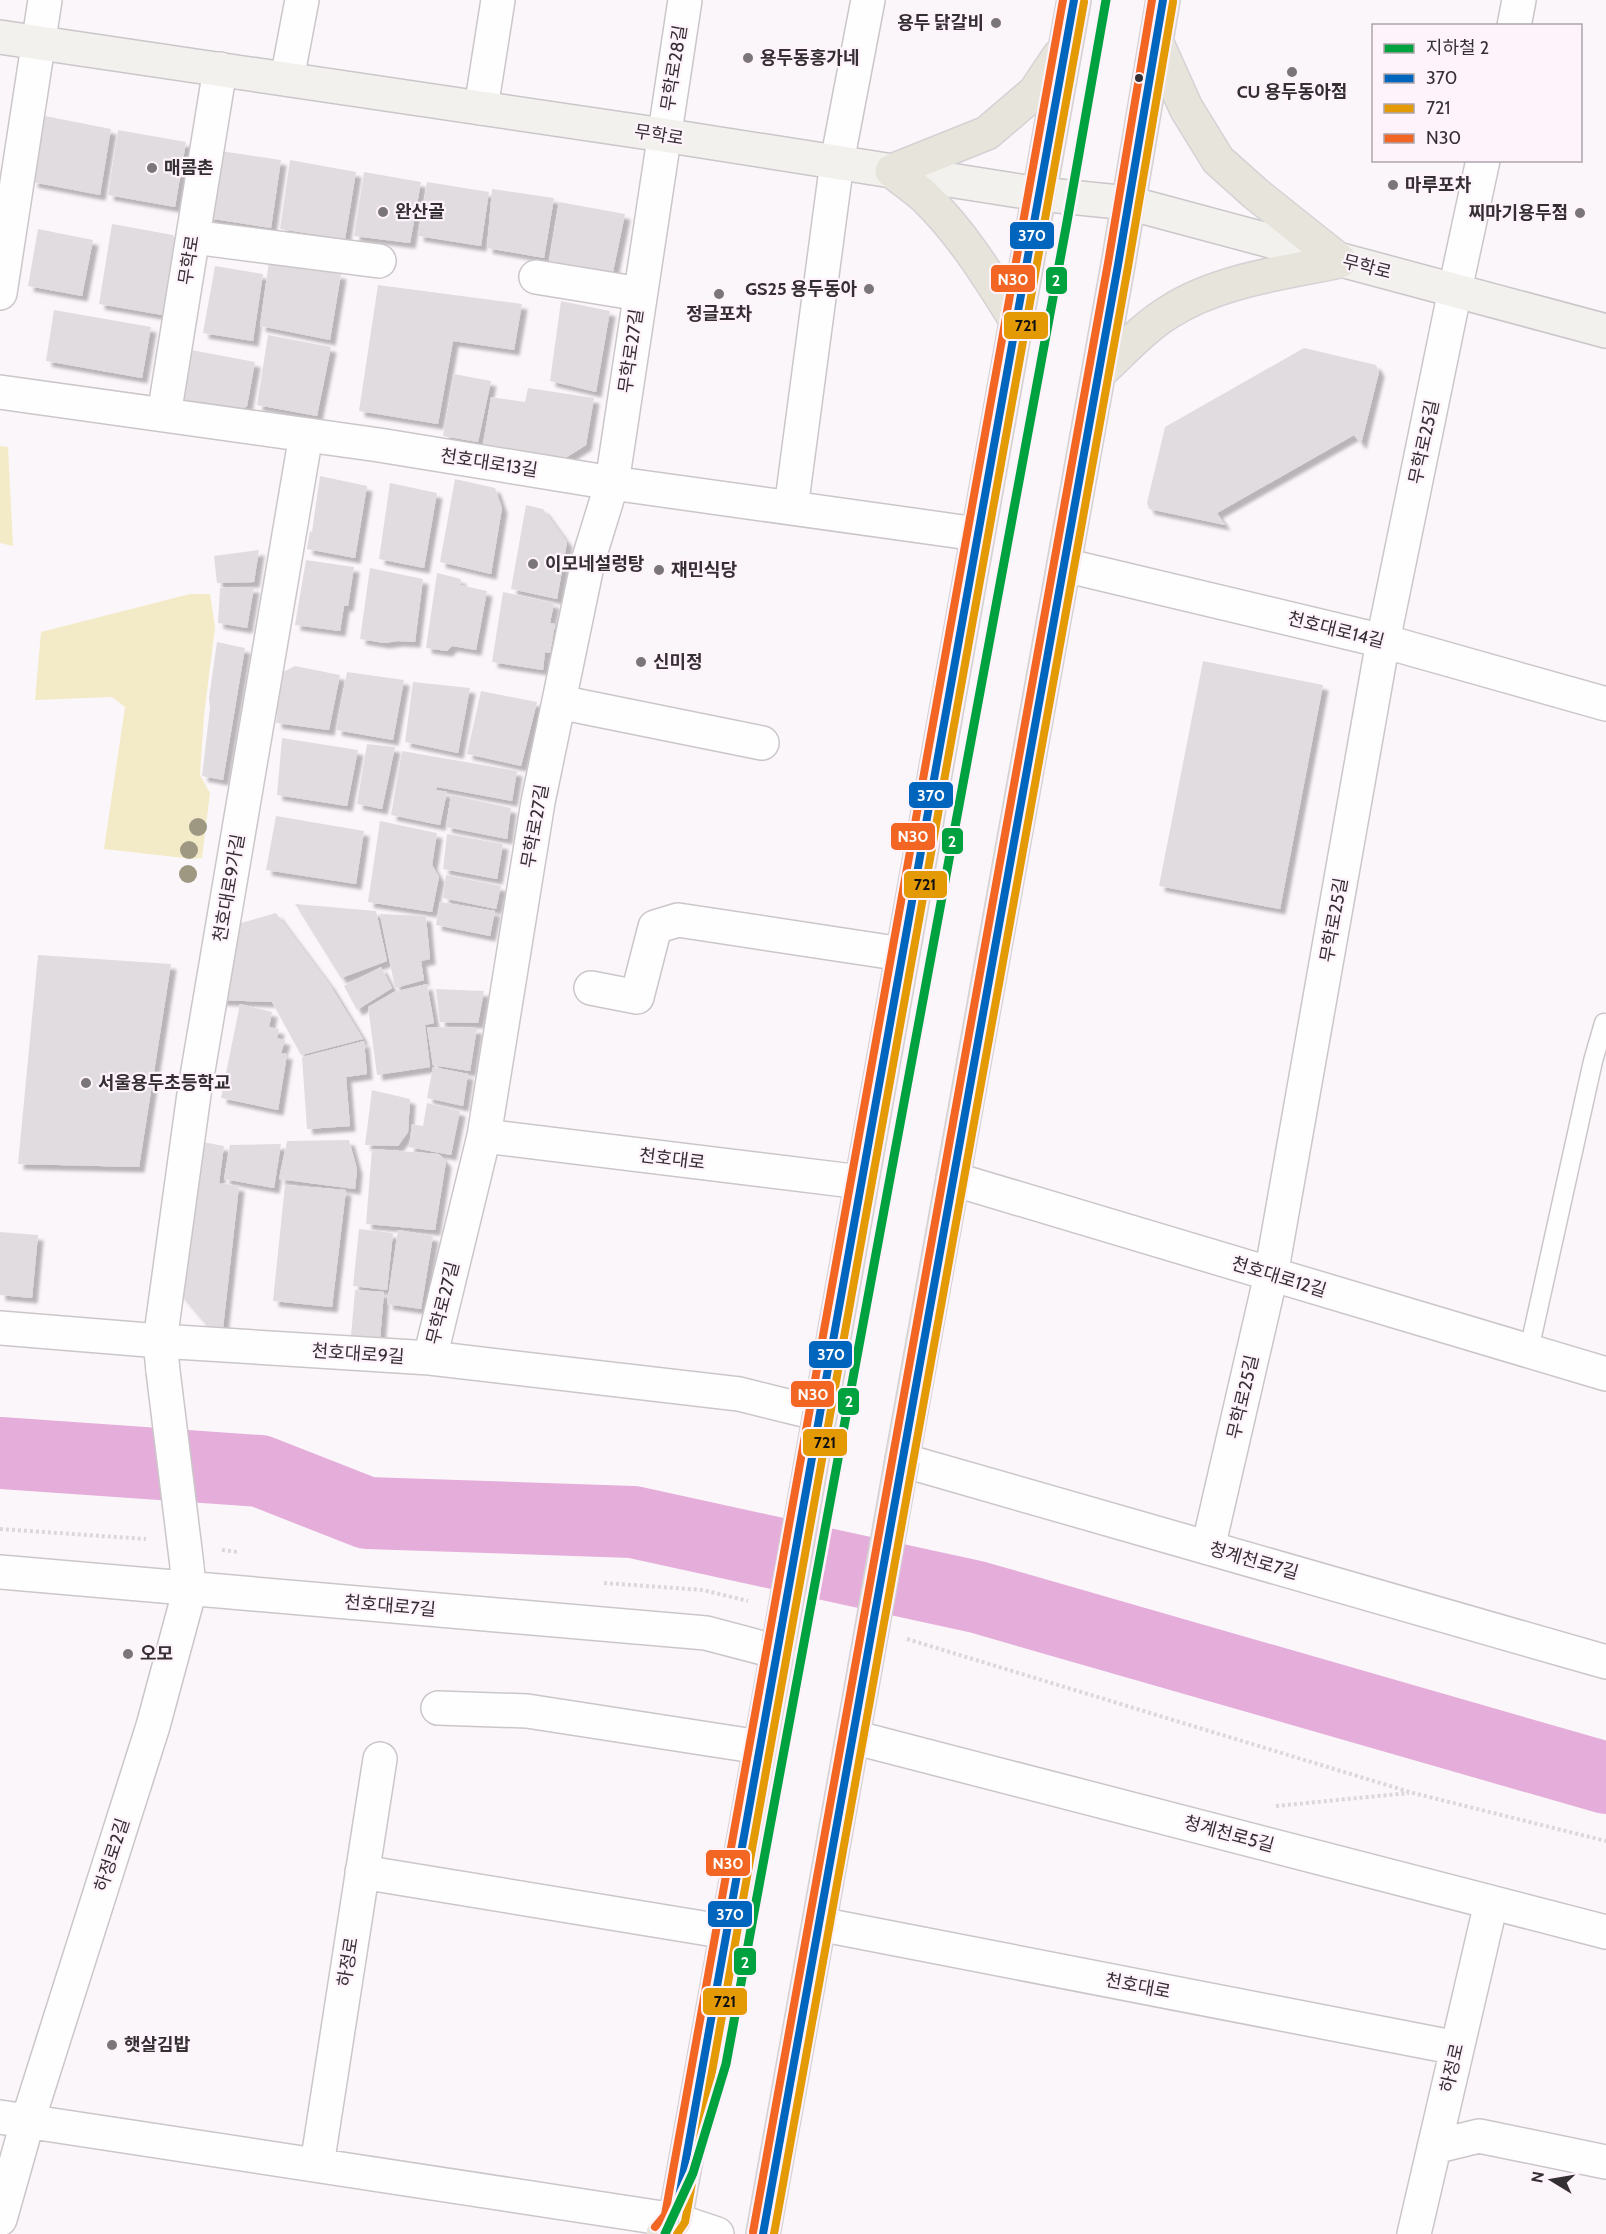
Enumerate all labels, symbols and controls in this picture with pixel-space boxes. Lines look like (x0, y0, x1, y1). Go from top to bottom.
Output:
place label: 용두 닭갈비 (897, 12, 984, 34)
marker: 용두 닭갈비 (989, 16, 1003, 30)
street label: 무학로28길 (656, 24, 692, 112)
legend (1372, 24, 1582, 162)
text: 지하철 2 (1426, 37, 1489, 59)
place label: 용두동홍가네 (760, 47, 859, 69)
marker: 용두동홍가네 (741, 51, 755, 65)
marker: CU 용두동아점 (1285, 65, 1299, 79)
text: 370 (1426, 67, 1457, 89)
unlabelled marker (1133, 72, 1145, 84)
place label: CU 용두동아점 (1237, 81, 1347, 103)
text: 721 (1426, 97, 1450, 119)
street label: 무학로 (633, 120, 685, 150)
text: N30 (1426, 127, 1461, 149)
place label: 매콤촌 (164, 157, 214, 179)
marker: 매콤촌 (145, 161, 159, 175)
place label: 마루포차 (1405, 174, 1472, 196)
marker: 마루포차 (1386, 178, 1400, 192)
place label: 완산골 (395, 201, 445, 223)
place label: 찌마기용두점 (1469, 202, 1568, 224)
marker: 완산골 (376, 205, 390, 219)
marker: 찌마기용두점 (1573, 206, 1587, 220)
line badge: 370 (1009, 221, 1055, 250)
text: 370 (1018, 226, 1046, 245)
street label: 무학로 (174, 234, 204, 286)
street label: 무학로 (1340, 250, 1394, 284)
line badge: N30 (990, 264, 1036, 293)
line badge: 2 (1045, 266, 1068, 295)
text: N30 (997, 270, 1029, 289)
text: 2 (1052, 271, 1060, 290)
place label: GS25 용두동아 (745, 278, 857, 300)
marker: GS25 용두동아 (862, 282, 876, 296)
marker: 정글포차 (712, 287, 726, 301)
place label: 정글포차 (686, 303, 753, 325)
street label: 무학로27길 (614, 308, 648, 394)
line badge: 721 (1003, 311, 1049, 340)
text: 721 (1015, 316, 1037, 335)
street label: 무학로25길 (1404, 398, 1444, 486)
street label: 천호대로13길 (439, 444, 539, 482)
place label: 이모네설렁탕 (545, 553, 645, 575)
marker: 이모네설렁탕 (526, 557, 540, 571)
place label: 재민식당 (671, 559, 737, 581)
marker: 재민식당 (652, 563, 666, 577)
street label: 천호대로14길 (1285, 607, 1387, 653)
place label: 신미정 (653, 651, 703, 673)
marker: 신미정 (634, 655, 648, 669)
line badge: 370 (908, 781, 954, 809)
street label: 무학로27길 (517, 782, 553, 870)
text: 370 (917, 786, 945, 805)
line badge: N30 (890, 822, 936, 851)
text: N30 (897, 827, 929, 846)
line badge: 2 (941, 827, 964, 855)
street label: 천호대로9가길 (209, 832, 249, 944)
text: 2 (948, 832, 956, 851)
line badge: 721 (903, 870, 948, 899)
text: 721 (914, 875, 936, 894)
street label: 무학로25길 (1316, 876, 1352, 964)
place label: 서울용두초등학교 (98, 1072, 230, 1094)
marker: 서울용두초등학교 (79, 1076, 93, 1090)
street label: 천호대로 (638, 1144, 706, 1174)
street label: 천호대로12길 (1229, 1252, 1329, 1302)
street label: 무학로27길 (422, 1259, 464, 1347)
street label: 천호대로9길 (311, 1340, 405, 1368)
line badge: 370 (808, 1340, 853, 1369)
text: 370 (817, 1345, 845, 1364)
street label: 무학로25길 (1223, 1353, 1263, 1441)
line badge: N30 (790, 1380, 835, 1408)
text: N30 (797, 1385, 829, 1404)
line badge: 2 (837, 1387, 860, 1416)
text: 2 (845, 1392, 853, 1411)
line badge: 721 (802, 1428, 848, 1457)
text: 721 (814, 1433, 836, 1452)
street label: 청계천로7길 (1207, 1538, 1301, 1584)
street label: 천호대로7길 (343, 1591, 437, 1621)
place label: 오모 (140, 1643, 173, 1665)
marker: 오모 (121, 1647, 135, 1661)
street label: 청계천로5길 (1181, 1811, 1277, 1857)
street label: 하정로2길 (90, 1816, 134, 1894)
line badge: N30 (705, 1849, 751, 1877)
text: N30 (712, 1854, 744, 1873)
line badge: 370 (707, 1900, 753, 1928)
text: 370 (716, 1905, 744, 1924)
street label: 하정로 (333, 1936, 363, 1988)
line badge: 2 (733, 1947, 757, 1976)
text: 2 (741, 1953, 749, 1972)
street label: 천호대로 (1103, 1969, 1173, 2003)
line badge: 721 (702, 1987, 748, 2016)
text: 721 (714, 1992, 736, 2011)
place label: 햇살김밥 (124, 2034, 191, 2056)
marker: 햇살김밥 (105, 2038, 119, 2052)
street label: 하정로 (1436, 2041, 1468, 2095)
north arrow (1522, 2150, 1582, 2210)
text: N (1527, 2170, 1548, 2185)

